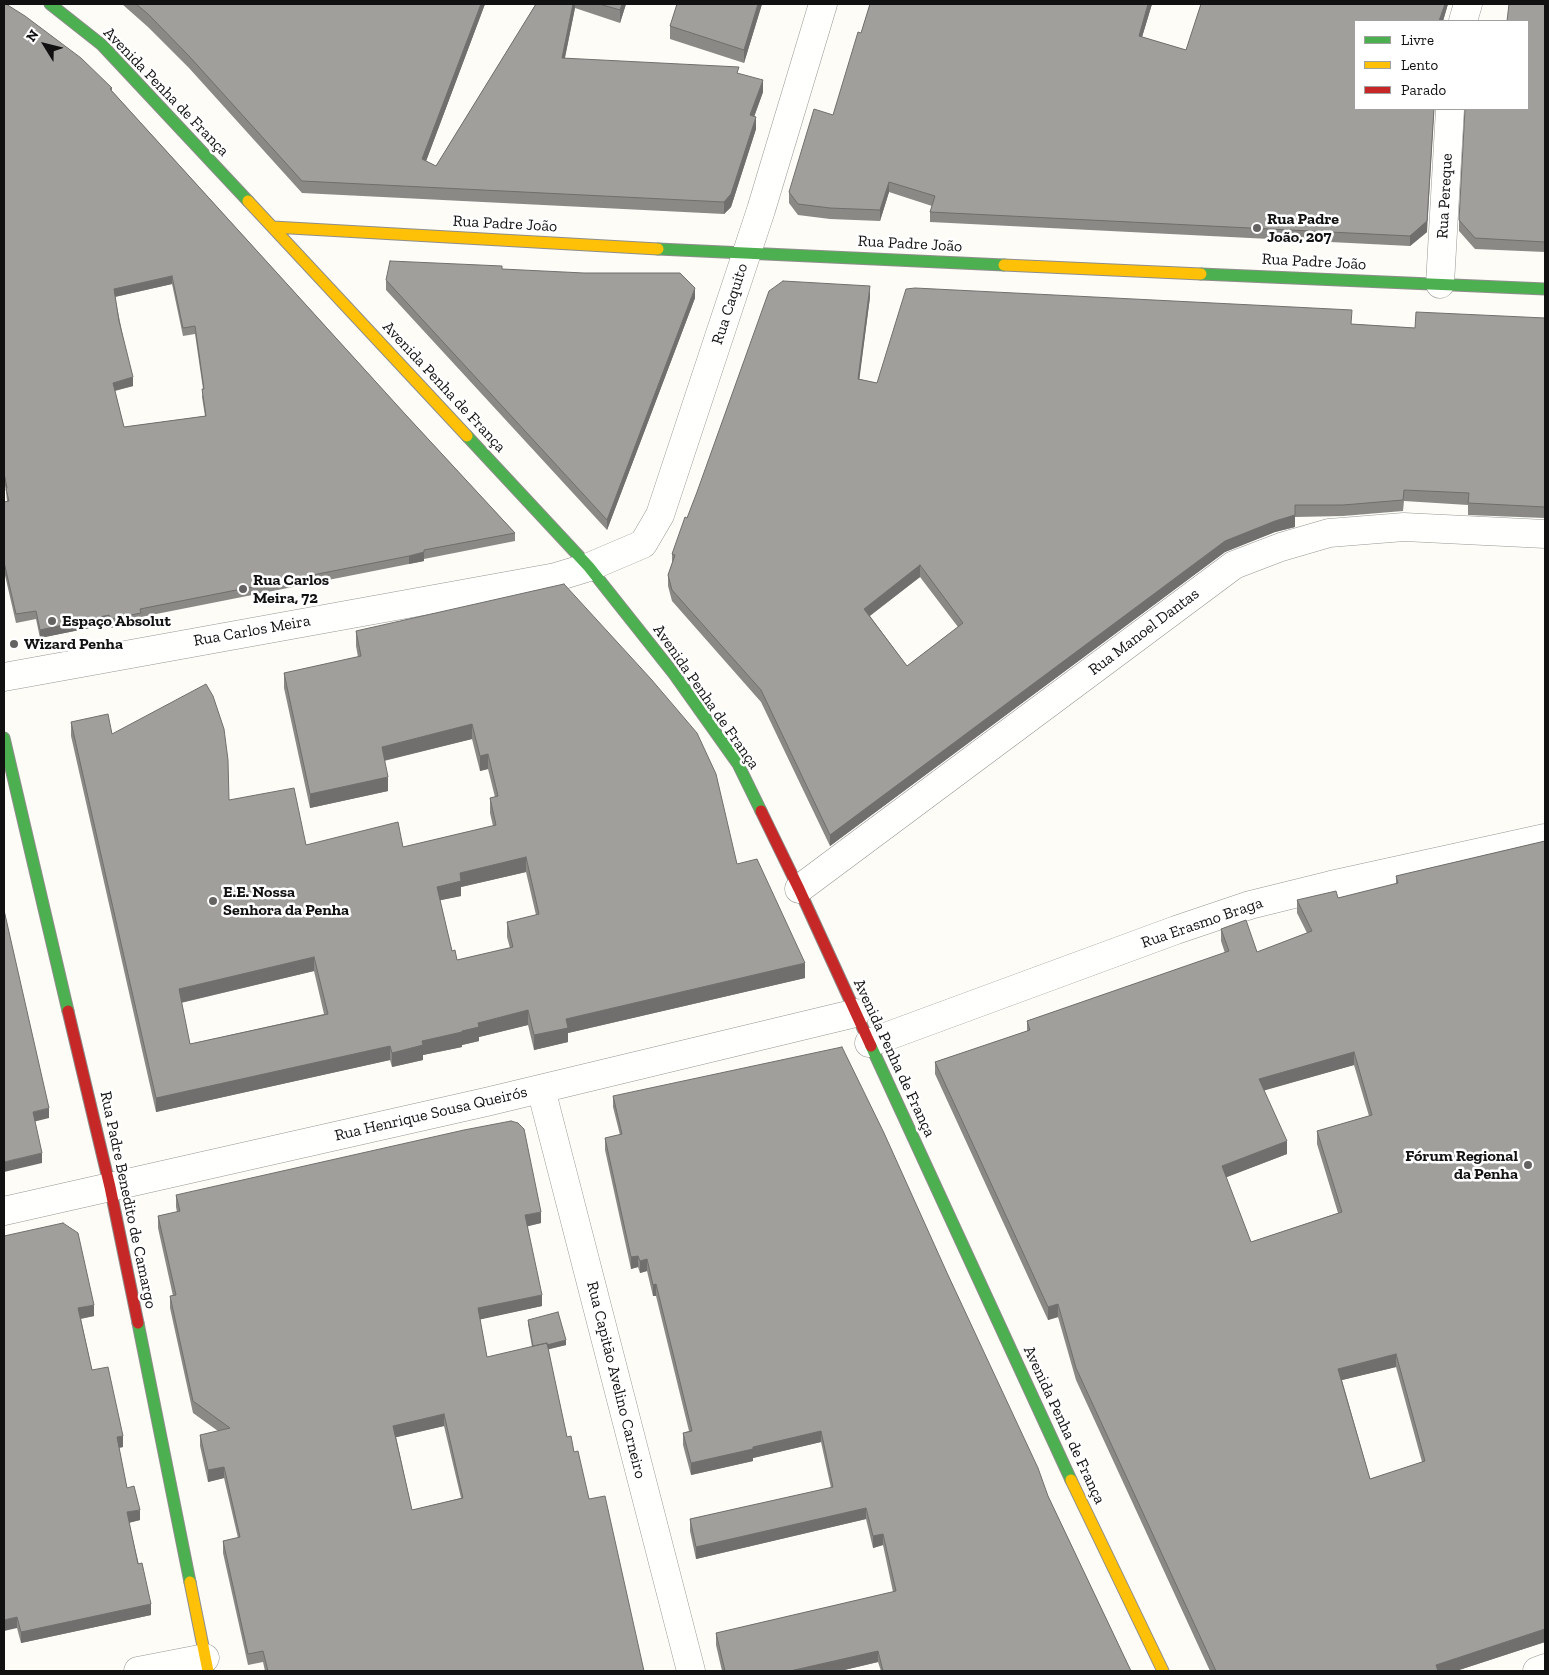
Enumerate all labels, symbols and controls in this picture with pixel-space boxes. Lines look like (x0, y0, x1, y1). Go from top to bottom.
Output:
north arrow (20, 20, 70, 70)
legend (1354, 20, 1529, 110)
street label: Avenida Penha de França (99, 23, 233, 161)
text: N (22, 27, 42, 45)
text: Livre (1401, 31, 1434, 49)
text: Lento (1401, 56, 1438, 74)
text: Parado (1401, 81, 1446, 99)
street label: Rua Pereque (1433, 153, 1457, 239)
place label: Rua Padre João, 207 (1267, 209, 1339, 247)
street label: Rua Padre João (452, 212, 558, 236)
marker: Rua Padre João, 207 (1251, 222, 1263, 234)
street label: Rua Padre João (857, 232, 963, 256)
street label: Rua Padre João (1261, 250, 1367, 274)
street label: Rua Caquito (708, 261, 752, 347)
street label: Avenida Penha de França (378, 317, 510, 457)
place label: Rua Carlos Meira, 72 (253, 570, 329, 608)
marker: Rua Carlos Meira, 72 (237, 583, 249, 595)
street label: Rua Manoel Dantas (1085, 584, 1203, 680)
place label: Espaço Absolut (62, 611, 171, 631)
street label: Rua Carlos Meira (192, 611, 312, 651)
marker: Espaço Absolut (46, 615, 58, 627)
street label: Avenida Penha de França (649, 621, 763, 773)
place label: Wizard Penha (24, 634, 123, 654)
marker: Wizard Penha (8, 638, 20, 650)
place label: E.E. Nossa Senhora da Penha (223, 882, 349, 920)
street label: Rua Erasmo Braga (1139, 893, 1265, 953)
marker: E.E. Nossa Senhora da Penha (207, 895, 219, 907)
street label: Avenida Penha de França (849, 976, 939, 1140)
street label: Rua Henrique Sousa Queirós (333, 1082, 529, 1146)
street label: Rua Padre Benedito de Camargo (96, 1090, 160, 1310)
place label: Fórum Regional da Penha (1405, 1146, 1518, 1184)
marker: Fórum Regional da Penha (1522, 1159, 1534, 1171)
street label: Rua Capitão Avelino Carneiro (582, 1279, 650, 1481)
street label: Avenida Penha de França (1019, 1343, 1109, 1507)

